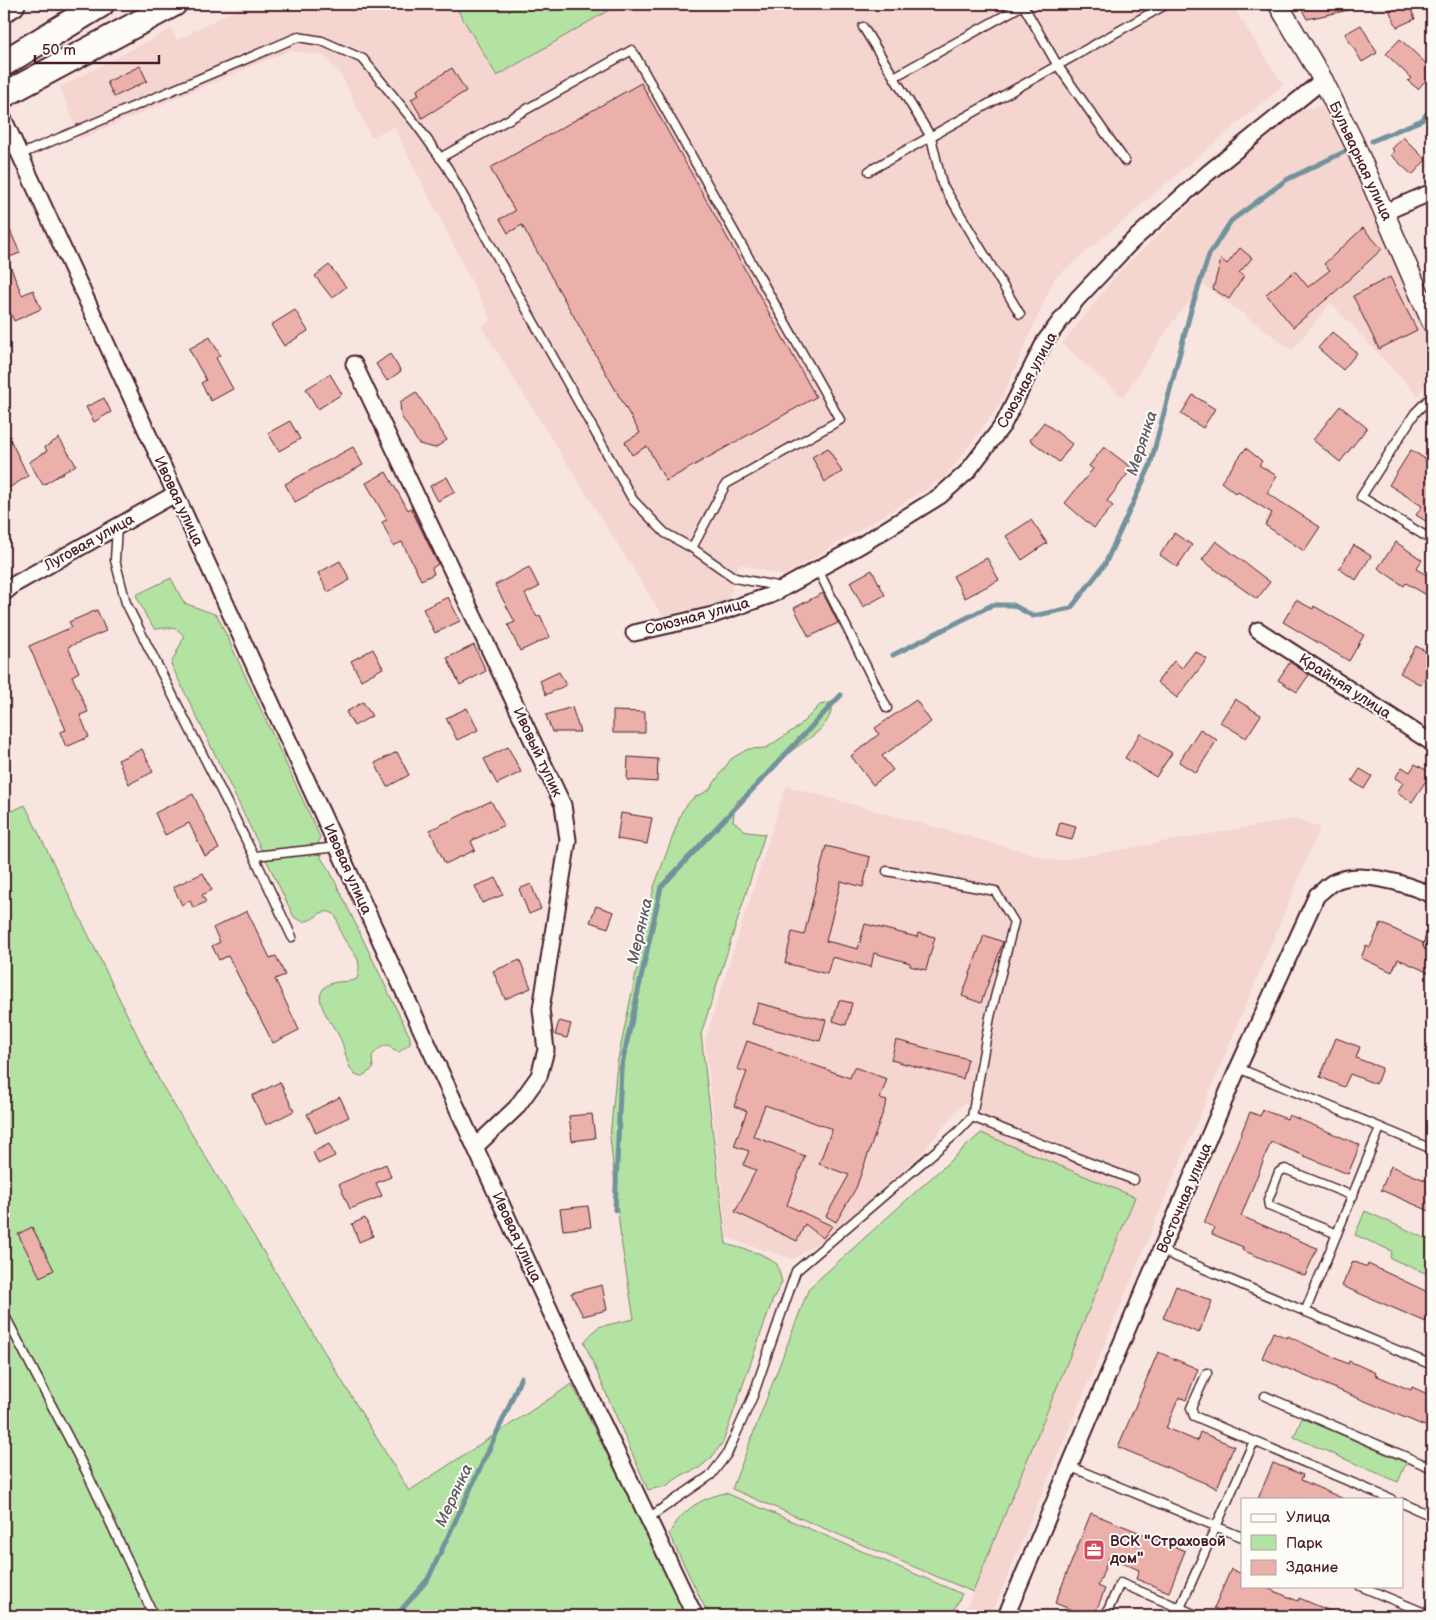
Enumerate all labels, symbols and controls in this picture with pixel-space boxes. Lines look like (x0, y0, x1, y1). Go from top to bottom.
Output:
scale bar (35, 32, 159, 64)
text: 50 m (42, 41, 76, 60)
street label: Бульварная улица (1325, 98, 1397, 224)
street label: Союзная улица (993, 329, 1062, 432)
water label: Мерянка (1123, 409, 1162, 478)
street label: Ивовая улица (149, 453, 208, 549)
street label: Луговая улица (40, 510, 138, 576)
street label: Союзная улица (643, 593, 752, 640)
street label: Крайняя улица (1295, 650, 1395, 723)
street label: Ивовый тупик (508, 704, 567, 800)
street label: Ивовая улица (319, 821, 376, 918)
water label: Мерянка (624, 896, 657, 966)
street label: Восточная улица (1153, 1140, 1216, 1256)
street label: Ивовая улица (487, 1189, 546, 1285)
water label: Мерянка (432, 1461, 477, 1530)
legend (1241, 1498, 1404, 1588)
text: Улица (1286, 1508, 1331, 1527)
place label: ВСК "Страховой дом" (1109, 1532, 1226, 1568)
text: Парк (1286, 1534, 1323, 1553)
office icon: ВСК "Страховой дом" (1082, 1538, 1106, 1562)
text: Здание (1286, 1558, 1338, 1577)

